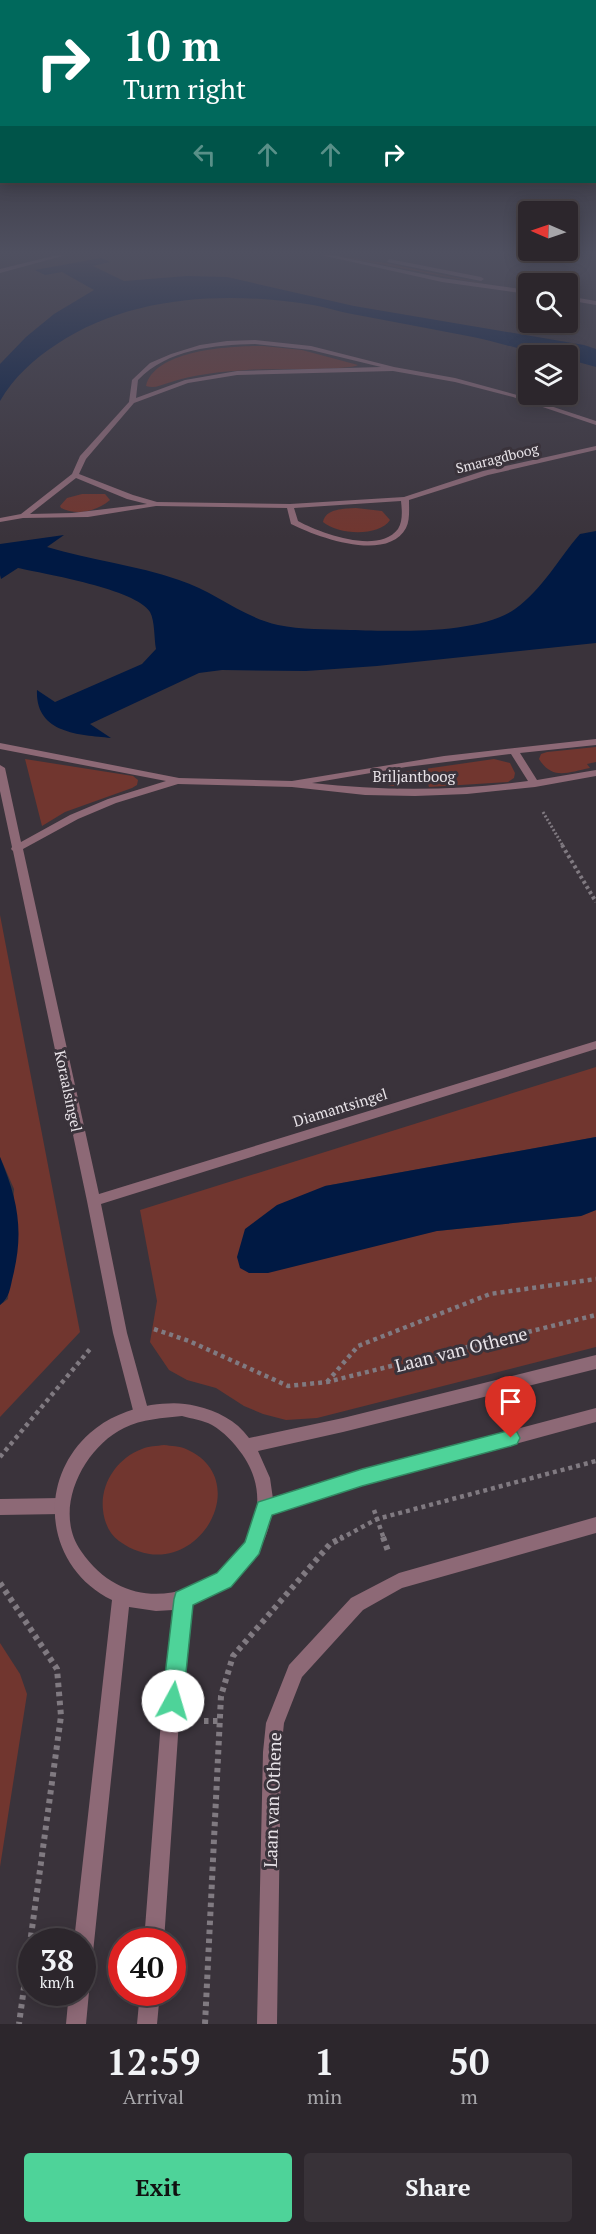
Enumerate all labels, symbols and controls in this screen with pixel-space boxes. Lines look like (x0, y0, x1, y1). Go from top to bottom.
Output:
text: 10 m (123, 17, 221, 73)
icon: right (24, 24, 102, 102)
text: Turn right (123, 71, 246, 107)
icon: left (188, 138, 221, 171)
icon: ahead (251, 138, 284, 171)
icon: ahead (314, 138, 347, 171)
icon: right (377, 138, 410, 171)
north arrow (518, 201, 578, 261)
map controls (518, 201, 578, 405)
button: search (518, 273, 578, 333)
button: layers (518, 345, 578, 405)
street label: Smaragdboog (454, 438, 541, 477)
street label: Briljantboog (372, 766, 457, 786)
street label: Koraalsingel (51, 1049, 87, 1133)
street label: Diamantsingel (290, 1083, 390, 1131)
street label: Laan van Othene (392, 1321, 530, 1377)
pin (485, 1376, 536, 1438)
icon: arrive (494, 1385, 527, 1418)
position arrow (141, 1669, 205, 1733)
street label: Laan van Othene (258, 1732, 286, 1868)
speed limit sign: 40 (108, 1928, 186, 2006)
text: 38 (40, 1940, 74, 1980)
text: km/h (40, 1972, 74, 1992)
text: 12:59 (107, 2038, 200, 2085)
text: 1 (314, 2038, 335, 2085)
text: 50 (449, 2038, 489, 2085)
text: Arrival (123, 2083, 184, 2110)
text: min (307, 2083, 342, 2110)
text: m (460, 2083, 478, 2110)
button: Exit (24, 2153, 292, 2222)
button: Share (304, 2153, 572, 2222)

